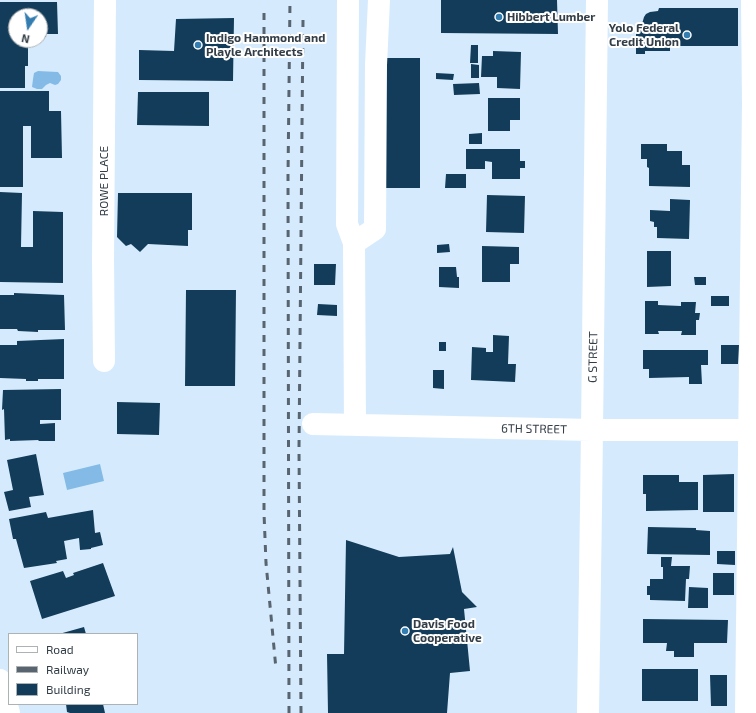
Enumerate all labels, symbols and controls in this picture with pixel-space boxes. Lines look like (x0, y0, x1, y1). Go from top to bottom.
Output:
north arrow (8, 8, 48, 48)
place label: Hibbert Lumber (507, 10, 595, 24)
marker: Hibbert Lumber (494, 12, 504, 22)
place label: Yolo Federal Credit Union (609, 21, 679, 49)
marker: Yolo Federal Credit Union (682, 30, 692, 40)
place label: Indigo Hammond and Playle Architects (206, 31, 325, 59)
text: N (20, 32, 31, 46)
marker: Indigo Hammond and Playle Architects (193, 40, 203, 50)
street label: ROWE PLACE (97, 146, 111, 216)
street label: G STREET (585, 331, 601, 383)
street label: 6TH STREET (501, 421, 567, 437)
place label: Davis Food Cooperative (413, 617, 482, 645)
marker: Davis Food Cooperative (400, 626, 410, 636)
legend (8, 633, 138, 705)
text: Road (46, 642, 74, 656)
text: Railway (46, 662, 89, 676)
text: Building (46, 682, 90, 696)

